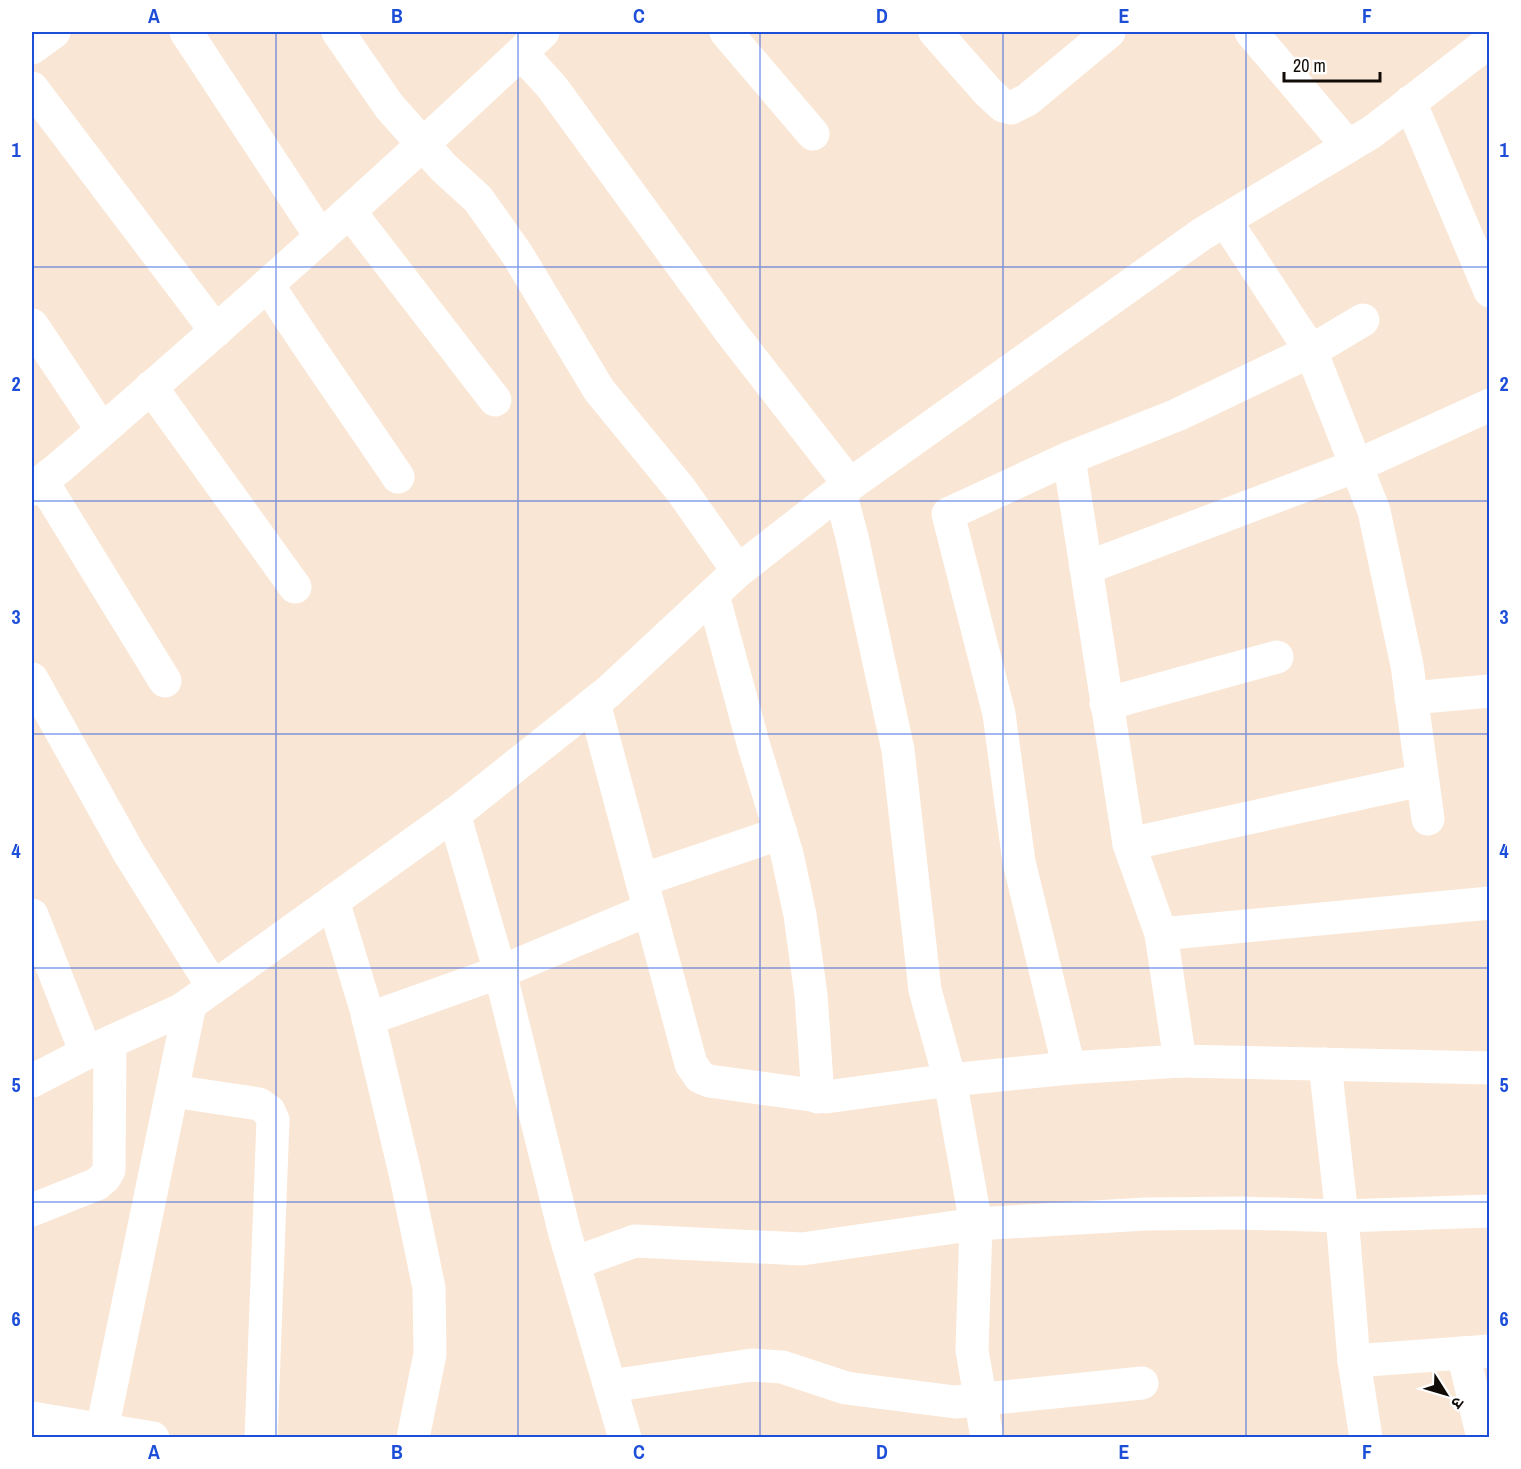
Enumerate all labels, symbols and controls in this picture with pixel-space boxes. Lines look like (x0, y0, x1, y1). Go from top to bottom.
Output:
text: A (148, 2, 160, 29)
text: B (391, 2, 403, 29)
text: C (633, 2, 645, 29)
text: D (876, 2, 888, 29)
text: E (1119, 2, 1130, 29)
text: F (1362, 2, 1372, 29)
scale bar (1284, 45, 1380, 83)
text: 20 m (1293, 53, 1326, 78)
text: 1 (11, 136, 21, 163)
text: 1 (1499, 136, 1509, 163)
text: 2 (11, 370, 21, 397)
text: 2 (1499, 370, 1509, 397)
text: 3 (11, 603, 21, 630)
text: 3 (1499, 603, 1509, 630)
text: 4 (11, 837, 21, 864)
text: 4 (1499, 837, 1509, 864)
text: 5 (11, 1071, 21, 1098)
text: 5 (1499, 1071, 1509, 1098)
text: 6 (11, 1305, 21, 1332)
text: 6 (1499, 1305, 1509, 1332)
north arrow (1416, 1364, 1476, 1424)
text: उ (1446, 1393, 1470, 1414)
text: A (148, 1438, 160, 1465)
text: B (391, 1438, 403, 1465)
text: C (633, 1438, 645, 1465)
text: D (876, 1438, 888, 1465)
text: E (1119, 1438, 1130, 1465)
text: F (1362, 1438, 1372, 1465)

